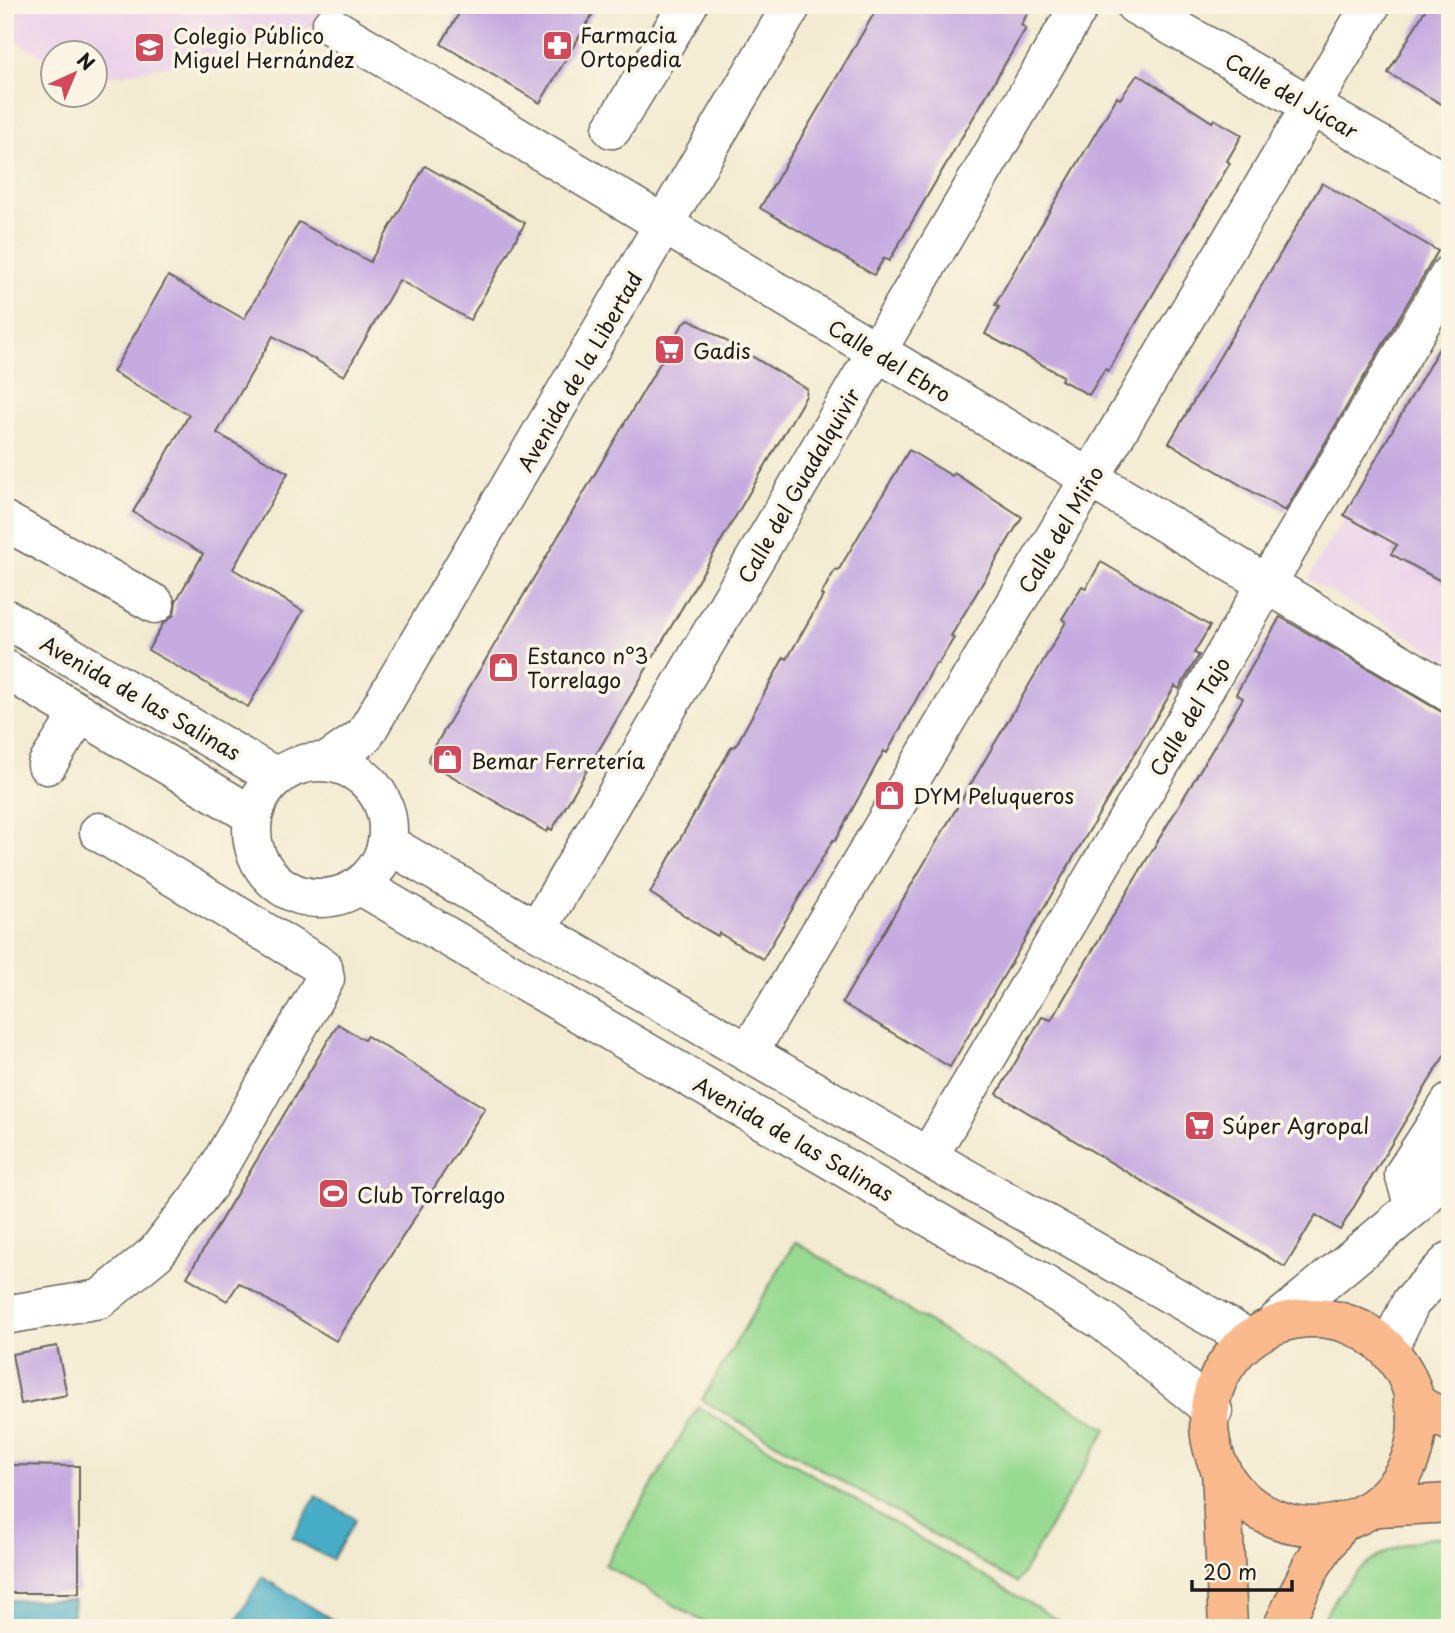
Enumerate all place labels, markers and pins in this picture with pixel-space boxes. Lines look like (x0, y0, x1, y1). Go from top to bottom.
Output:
place label: Farmacia Ortopedia (580, 18, 682, 74)
place label: Colegio Público Miguel Hernández (173, 19, 354, 75)
pharmacy icon: Farmacia Ortopedia (540, 29, 574, 63)
school or university icon: Colegio Público Miguel Hernández (133, 30, 167, 64)
supermarket icon: Gadis (653, 333, 687, 367)
place label: Gadis (693, 334, 751, 366)
place label: Estanco n°3 Torrelago (527, 639, 648, 695)
shop icon: Estanco n°3 Torrelago (487, 650, 521, 684)
shop icon: Bemar Ferretería (431, 743, 465, 777)
place label: Bemar Ferretería (471, 744, 646, 776)
shop icon: DYM Peluqueros (873, 778, 907, 812)
place label: DYM Peluqueros (913, 779, 1074, 811)
supermarket icon: Súper Agropal (1182, 1108, 1216, 1142)
place label: Súper Agropal (1222, 1109, 1369, 1141)
sports icon: Club Torrelago (317, 1177, 351, 1211)
place label: Club Torrelago (357, 1178, 505, 1210)

